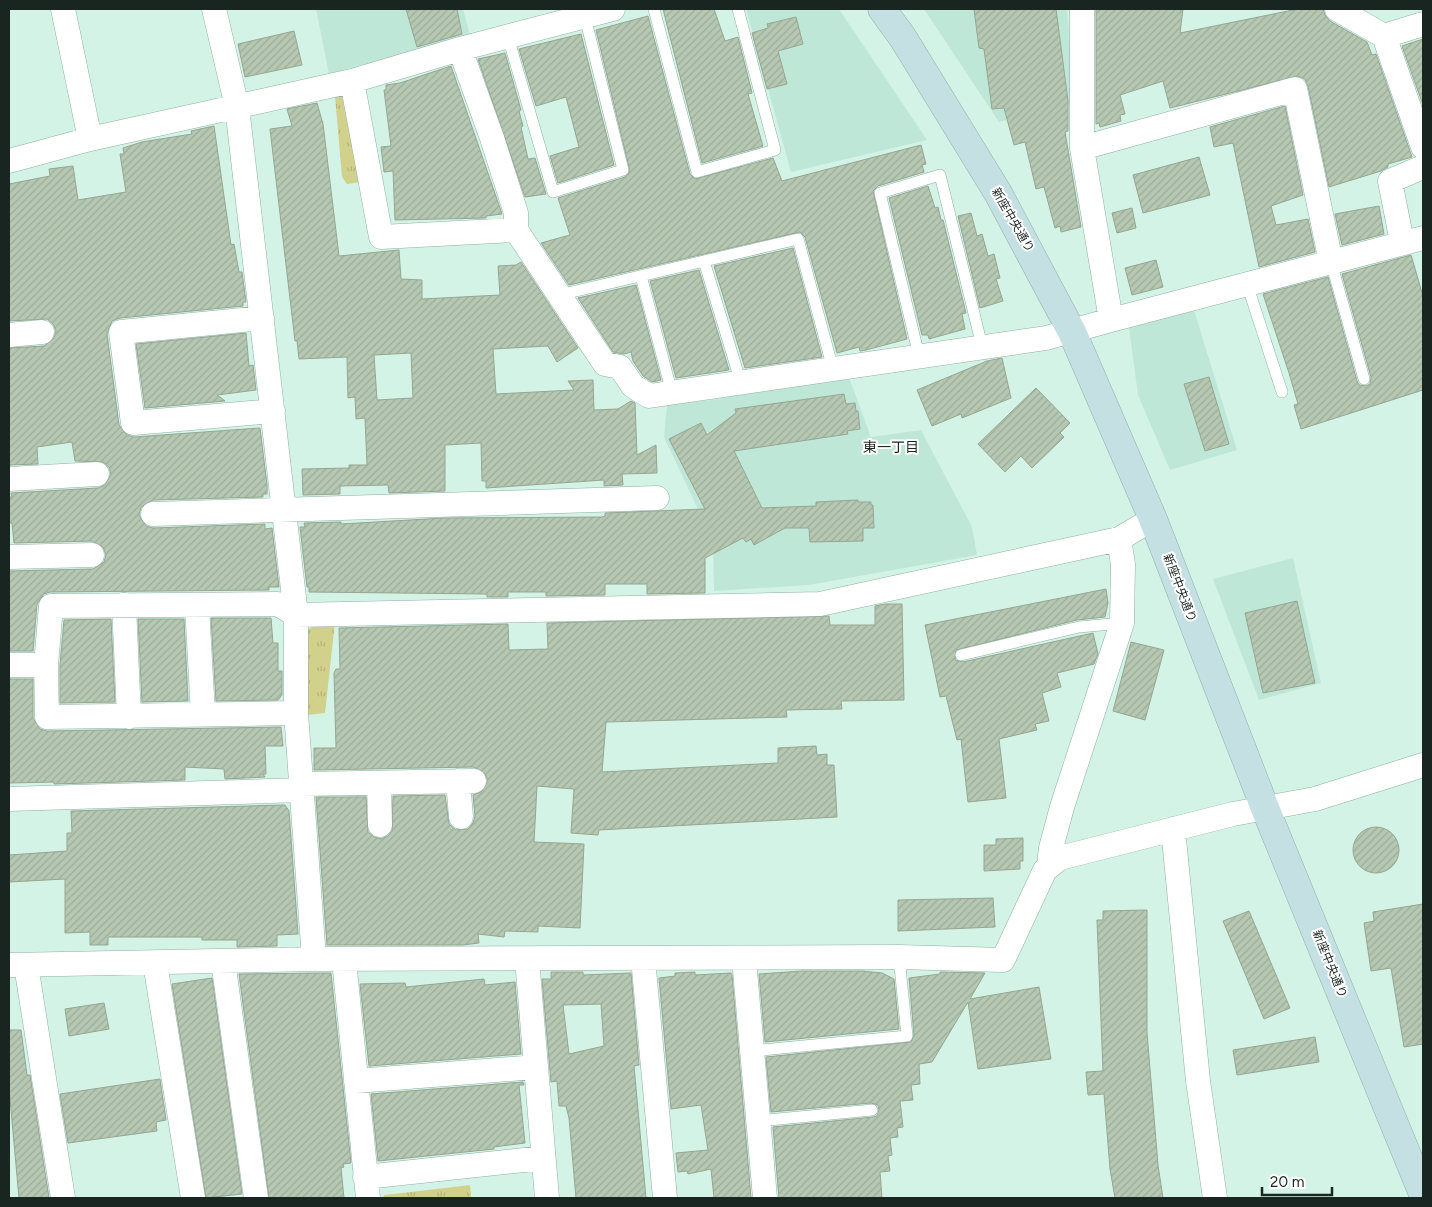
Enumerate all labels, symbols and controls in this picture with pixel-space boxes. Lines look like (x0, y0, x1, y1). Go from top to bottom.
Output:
street label: 新座中央通り (989, 185, 1037, 255)
district label: 東一丁目 (863, 439, 919, 456)
street label: 新座中央通り (1161, 552, 1199, 624)
street label: 新座中央通り (1310, 928, 1350, 1000)
scale bar (1262, 1164, 1332, 1196)
text: 20 m (1270, 1173, 1304, 1191)

